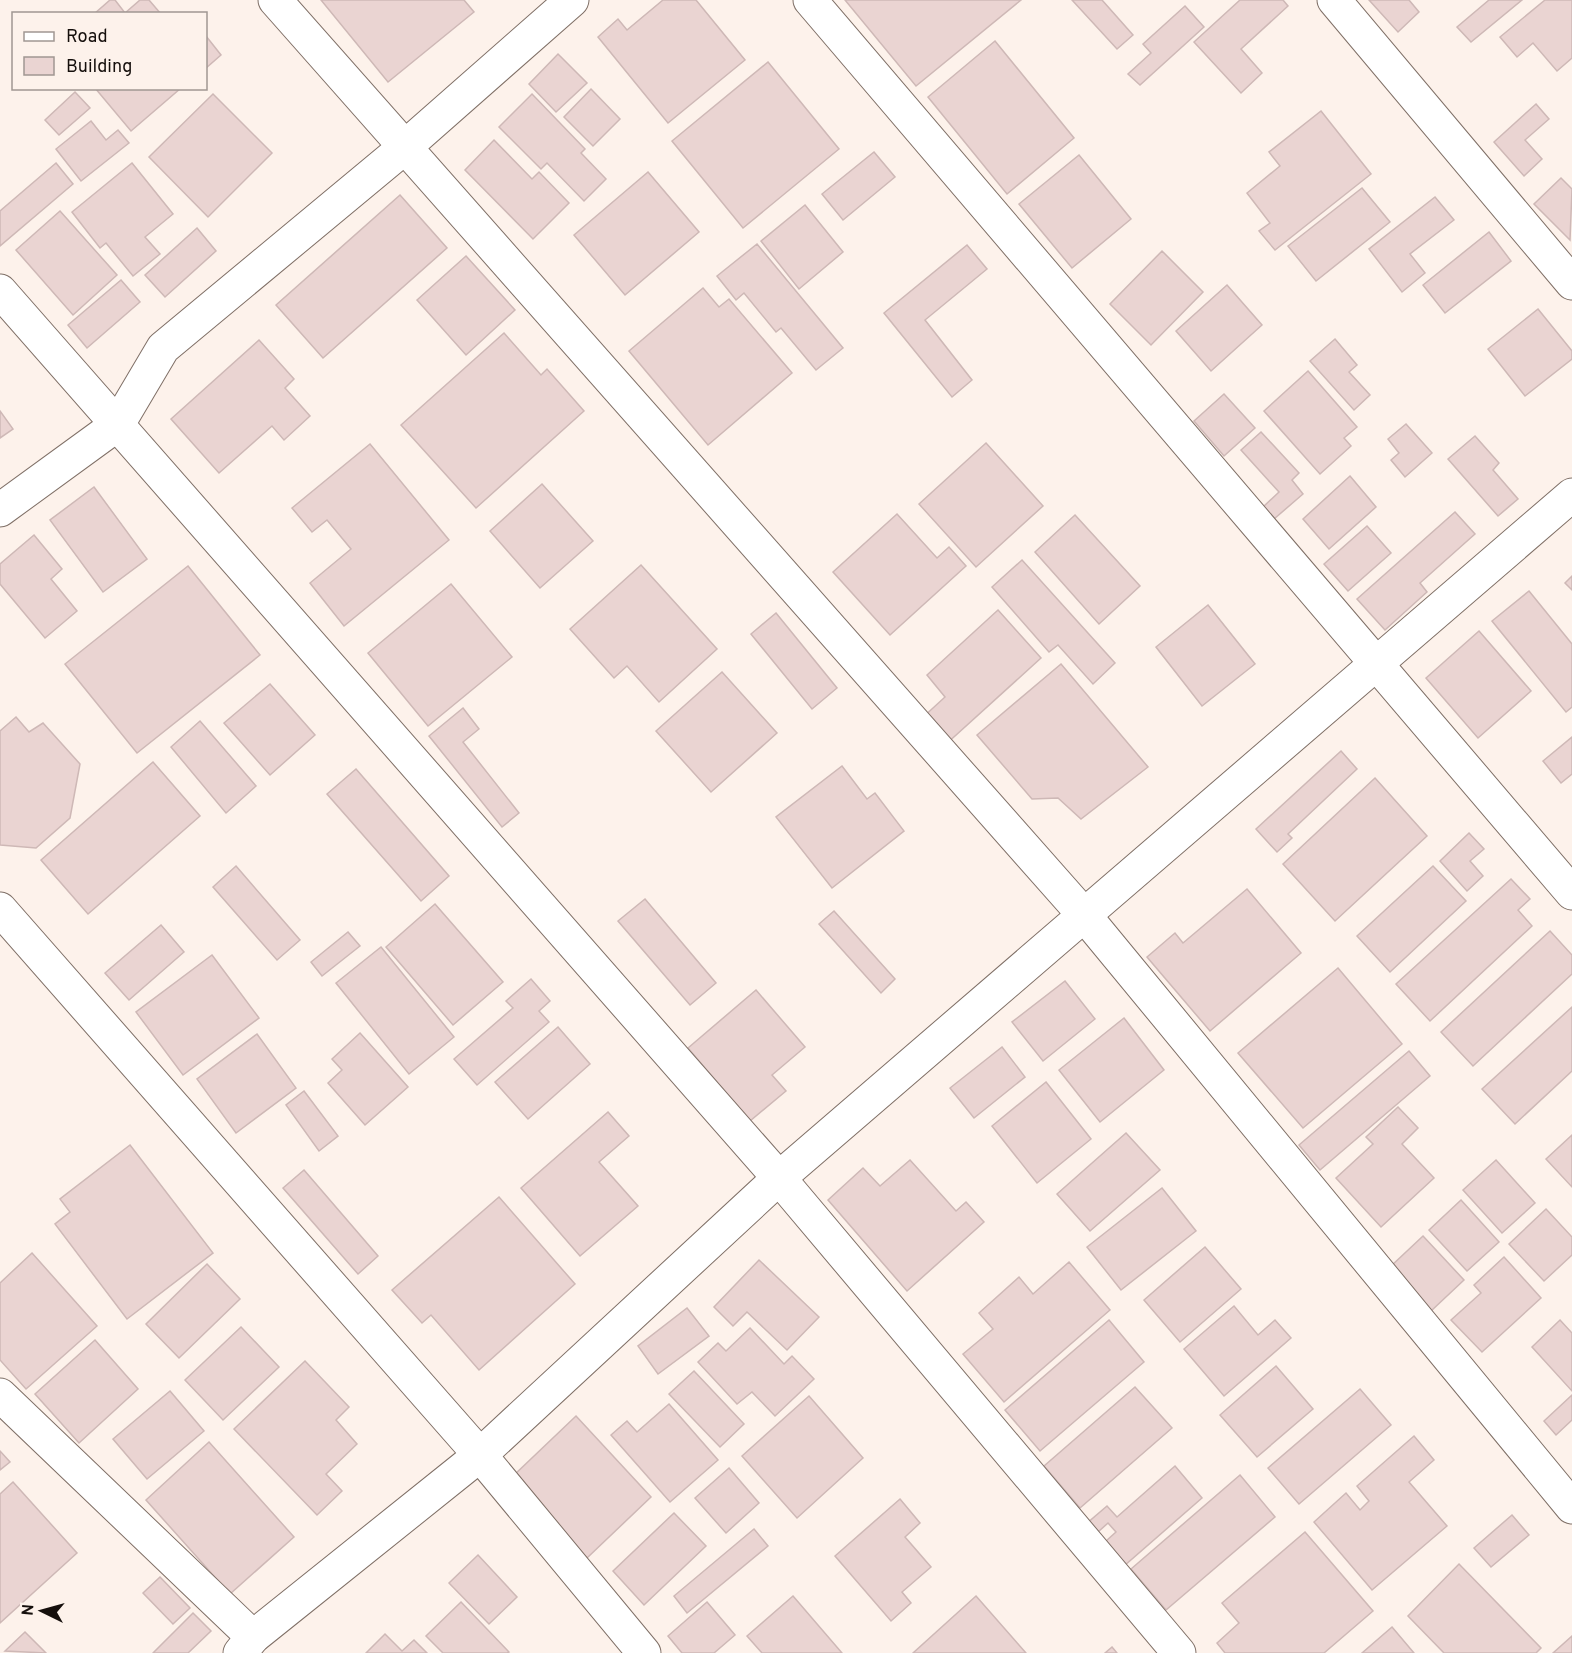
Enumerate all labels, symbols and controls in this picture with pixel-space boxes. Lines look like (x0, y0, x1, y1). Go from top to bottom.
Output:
legend (12, 12, 207, 90)
text: Road (66, 26, 108, 49)
text: Building (66, 56, 132, 79)
north arrow (12, 1581, 72, 1641)
text: N (19, 1603, 40, 1616)

